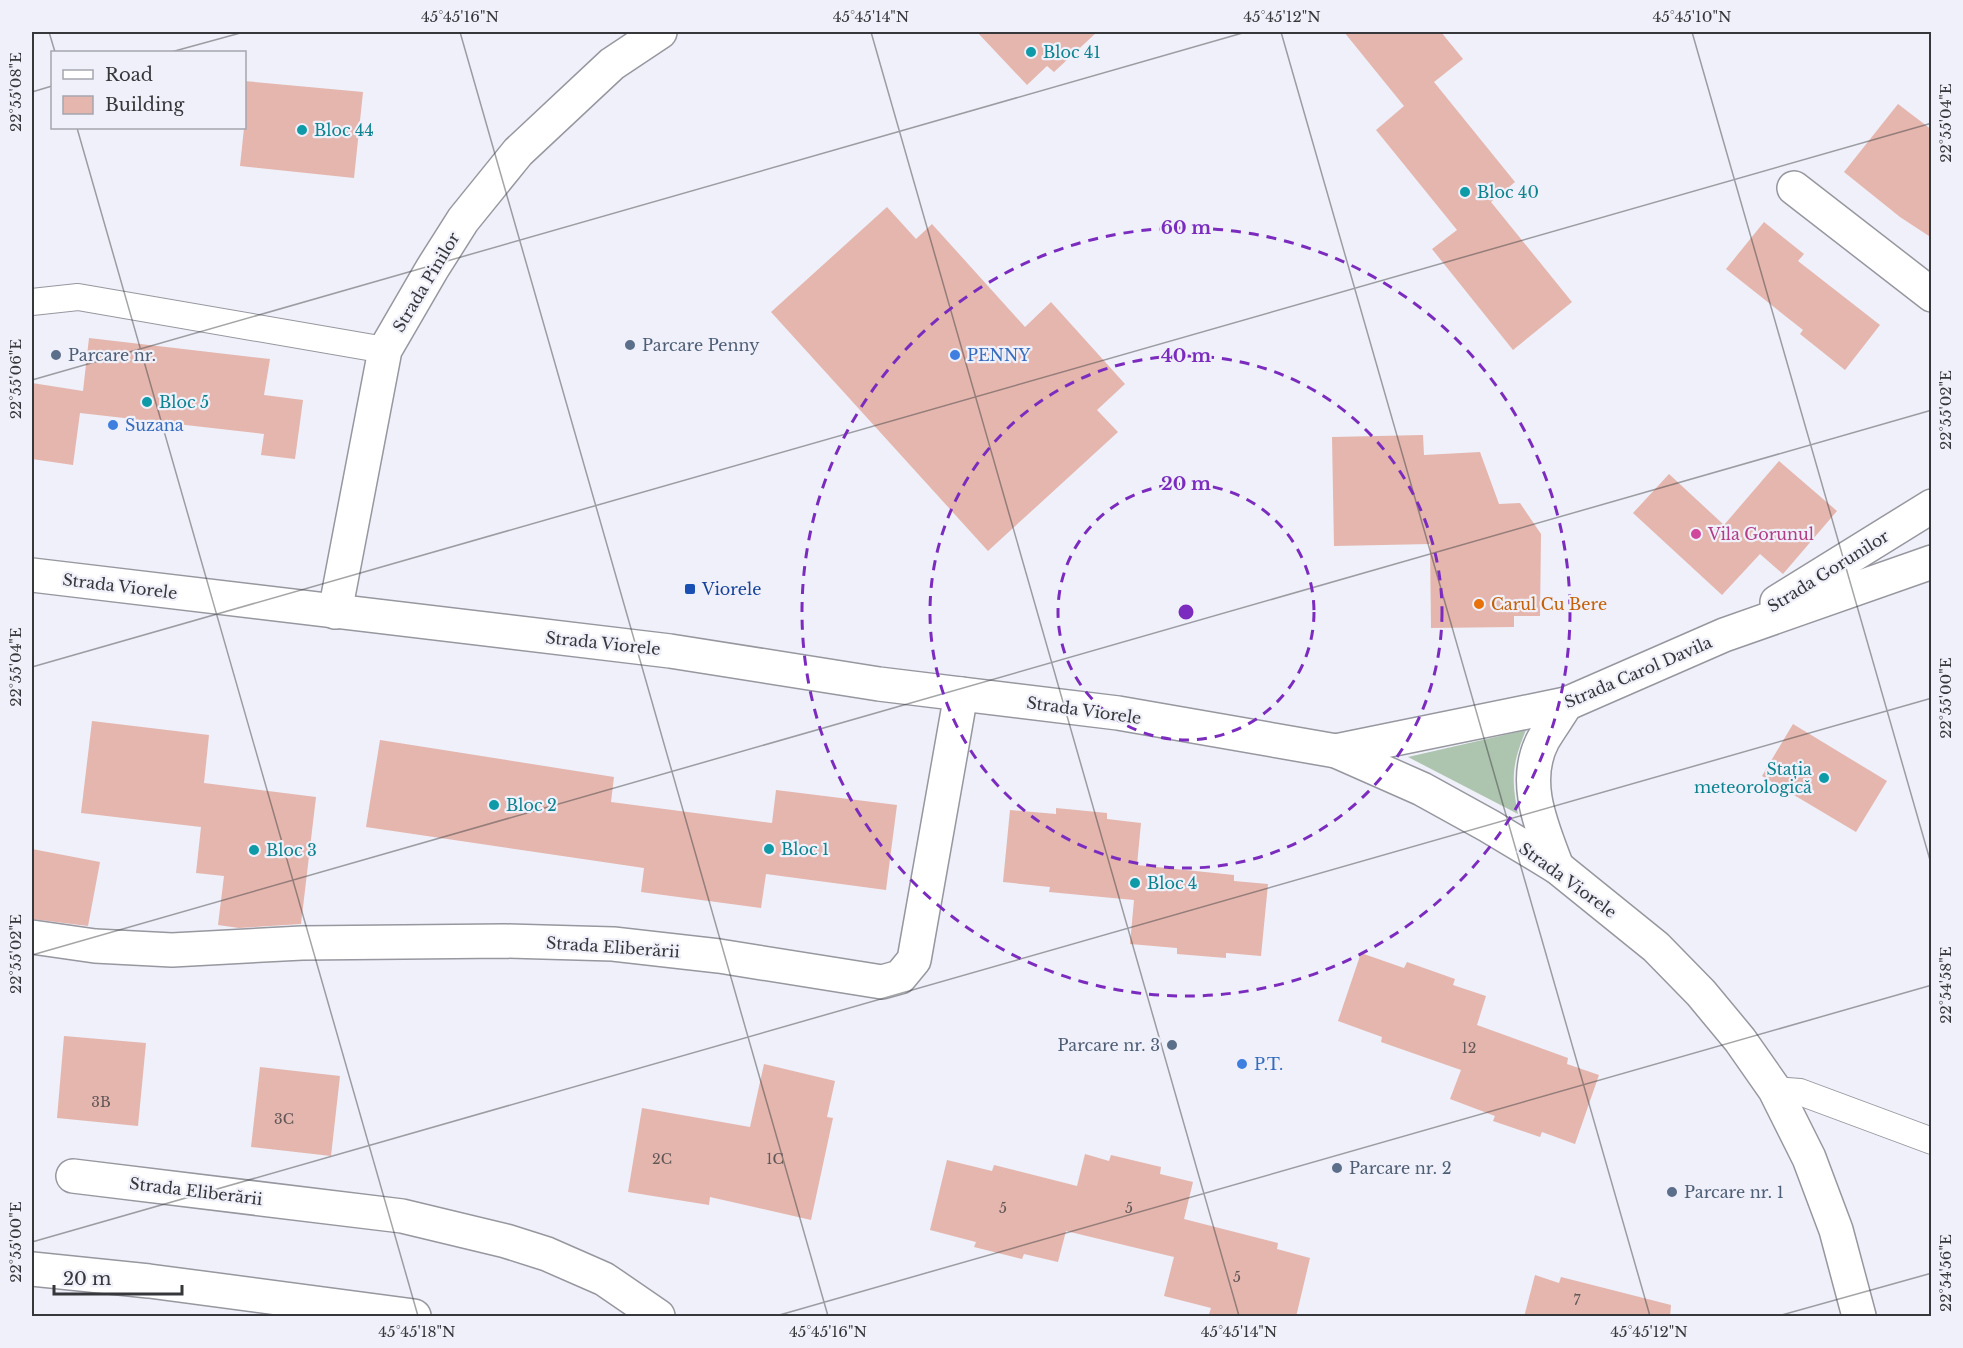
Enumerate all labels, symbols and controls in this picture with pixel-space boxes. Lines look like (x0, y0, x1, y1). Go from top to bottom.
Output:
text: 45°45'16"N (421, 7, 499, 26)
text: 45°45'14"N (833, 7, 909, 26)
text: 45°45'12"N (1243, 7, 1321, 26)
text: 45°45'10"N (1653, 7, 1731, 26)
place label: Bloc 41 (1043, 42, 1101, 62)
marker: Bloc 41 (1024, 45, 1038, 59)
legend (51, 51, 246, 129)
text: 22°55'08"E (6, 52, 25, 132)
text: Road (105, 64, 153, 86)
text: 22°55'04"E (1936, 83, 1955, 163)
text: Building (105, 94, 184, 116)
place label: Bloc 44 (314, 120, 374, 140)
marker: Bloc 44 (295, 123, 309, 137)
place label: Bloc 40 (1477, 182, 1539, 202)
marker: Bloc 40 (1458, 185, 1472, 199)
text: 60 m (1161, 217, 1211, 239)
street label: Strada Pinilor (388, 228, 464, 336)
place label: Parcare Penny (642, 335, 760, 355)
marker: Parcare Penny (623, 338, 637, 352)
text: 22°55'06"E (6, 339, 25, 419)
place label: Parcare nr. (68, 345, 156, 365)
place label: PENNY (967, 345, 1030, 365)
text: 40 m (1161, 345, 1211, 367)
marker: Parcare nr. (49, 348, 63, 362)
marker: PENNY (948, 348, 962, 362)
text: 22°55'02"E (1936, 370, 1955, 450)
place label: Bloc 5 (159, 392, 209, 412)
marker: Bloc 5 (140, 395, 154, 409)
place label: Suzana (125, 415, 184, 435)
marker: Suzana (106, 418, 120, 432)
text: 20 m (1161, 473, 1211, 495)
place label: Vila Gorunul (1707, 524, 1814, 544)
street label: Strada Gorunilor (1764, 525, 1893, 616)
marker: Vila Gorunul (1689, 527, 1703, 541)
street label: Strada Viorele (61, 569, 179, 603)
place label: Viorele (701, 579, 761, 599)
marker: Viorele (683, 582, 697, 596)
place label: Carul Cu Bere (1491, 594, 1607, 614)
marker: Carul Cu Bere (1472, 597, 1486, 611)
centre of rings (1176, 602, 1196, 622)
text: 22°55'04"E (6, 627, 25, 707)
street label: Strada Viorele (545, 627, 661, 659)
street label: Strada Carol Davila (1561, 632, 1715, 712)
text: 22°55'00"E (1936, 657, 1955, 739)
street label: Strada Viorele (1025, 692, 1143, 728)
place label: Stația meteorologică (1694, 759, 1812, 797)
marker: Stația meteorologică (1817, 771, 1831, 785)
place label: Bloc 2 (506, 795, 557, 815)
marker: Bloc 2 (487, 798, 501, 812)
street label: Strada Viorele (1515, 838, 1621, 922)
place label: Bloc 1 (781, 839, 829, 859)
place label: Bloc 3 (266, 840, 317, 860)
marker: Bloc 1 (762, 842, 776, 856)
marker: Bloc 3 (247, 843, 261, 857)
place label: Bloc 4 (1147, 873, 1197, 893)
marker: Bloc 4 (1128, 876, 1142, 890)
text: 22°55'02"E (6, 914, 25, 994)
street label: Strada Eliberării (546, 932, 681, 962)
text: 22°54'58"E (1936, 946, 1955, 1024)
place label: Parcare nr. 3 (1057, 1035, 1160, 1055)
marker: Parcare nr. 3 (1165, 1038, 1179, 1052)
house number: 12 (1462, 1039, 1476, 1057)
place label: P.T. (1254, 1054, 1283, 1074)
marker: P.T. (1235, 1057, 1249, 1071)
house number: 3B (91, 1093, 111, 1111)
house number: 3C (274, 1110, 294, 1128)
house number: 2C (652, 1150, 672, 1168)
house number: 1C (766, 1150, 784, 1168)
place label: Parcare nr. 2 (1349, 1158, 1452, 1178)
marker: Parcare nr. 2 (1330, 1161, 1344, 1175)
street label: Strada Eliberării (128, 1173, 264, 1209)
place label: Parcare nr. 1 (1684, 1182, 1784, 1202)
marker: Parcare nr. 1 (1665, 1185, 1679, 1199)
house number: 5 (999, 1199, 1007, 1217)
house number: 5 (1125, 1199, 1133, 1217)
text: 22°55'00"E (6, 1201, 25, 1283)
text: 22°54'56"E (1936, 1234, 1955, 1312)
scale bar (54, 1258, 182, 1296)
text: 20 m (63, 1268, 111, 1290)
house number: 5 (1233, 1268, 1241, 1286)
house number: 7 (1573, 1291, 1581, 1309)
text: 45°45'18"N (378, 1322, 456, 1341)
text: 45°45'16"N (789, 1322, 867, 1341)
text: 45°45'14"N (1201, 1322, 1277, 1341)
text: 45°45'12"N (1610, 1322, 1688, 1341)

